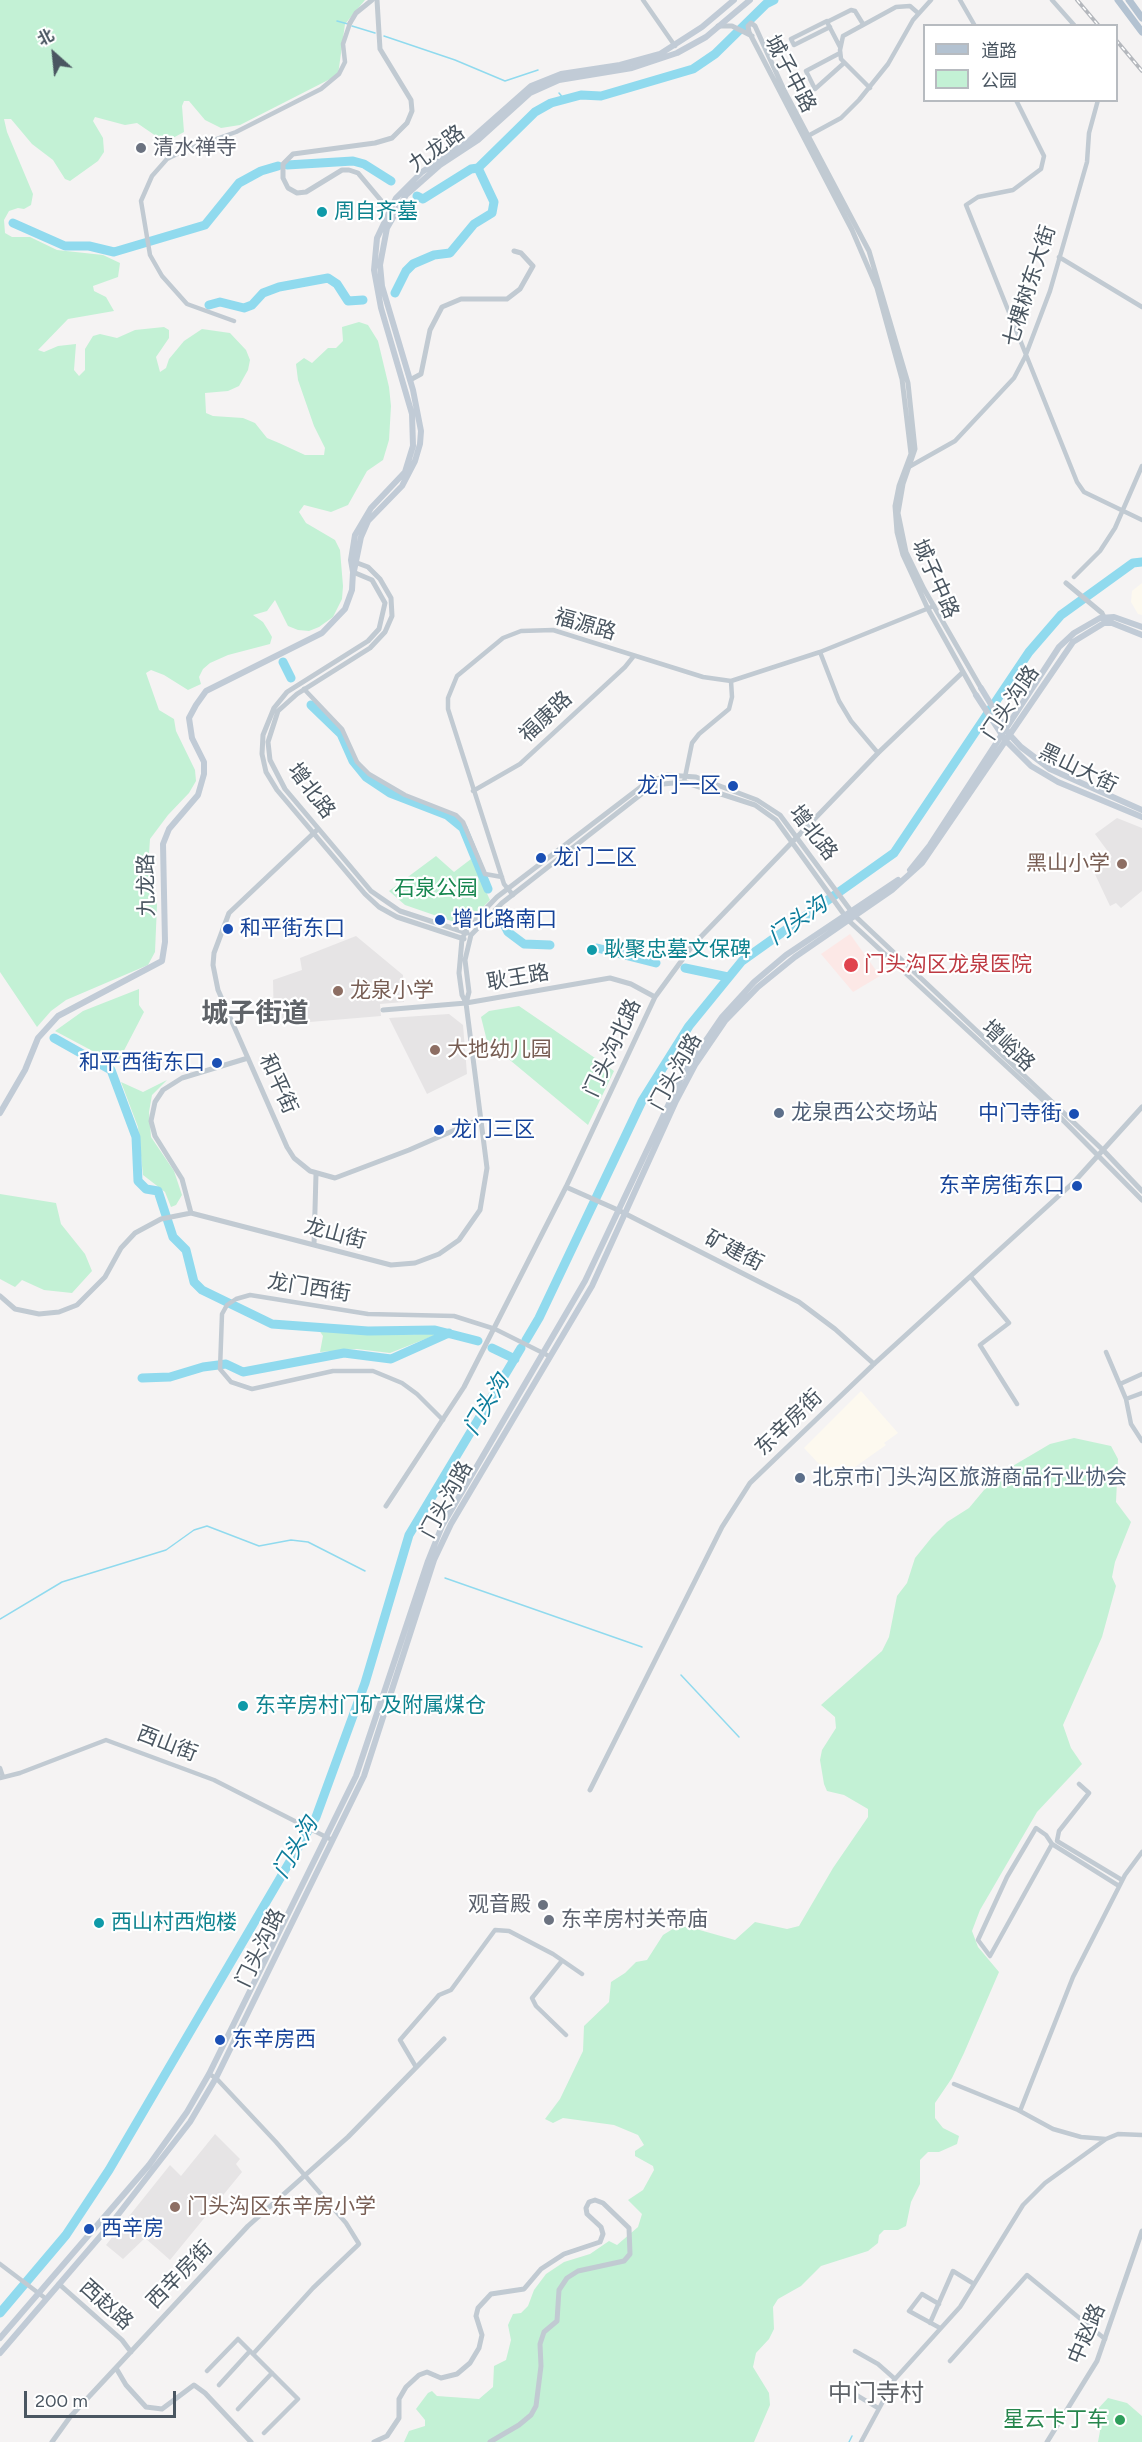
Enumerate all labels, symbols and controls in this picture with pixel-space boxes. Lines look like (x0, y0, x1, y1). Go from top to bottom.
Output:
north arrow (24, 24, 84, 84)
legend (923, 24, 1118, 102)
text: 北 (34, 25, 57, 50)
street label: 城子中路 (759, 31, 821, 117)
text: 道路 (981, 40, 1017, 62)
text: 公园 (981, 70, 1017, 92)
street label: 九龙路 (404, 120, 470, 178)
place label: 清水禅寺 (153, 135, 237, 161)
marker: 清水禅寺 (134, 141, 148, 155)
place label: 周自齐墓 (334, 199, 418, 225)
marker: 周自齐墓 (315, 205, 329, 219)
street label: 七棵树东大街 (999, 222, 1061, 350)
street label: 城子中路 (906, 536, 964, 622)
street label: 福源路 (551, 604, 619, 646)
street label: 门头沟路 (977, 661, 1045, 745)
street label: 福康路 (514, 686, 578, 748)
street label: 黑山大街 (1035, 739, 1121, 799)
street label: 增北路 (282, 758, 340, 824)
place label: 龙门一区 (637, 773, 721, 799)
marker: 龙门一区 (726, 779, 740, 793)
street label: 增北路 (784, 800, 842, 866)
place label: 龙门二区 (553, 845, 637, 871)
marker: 龙门二区 (534, 851, 548, 865)
place label: 黑山小学 (1026, 851, 1110, 877)
street label: 九龙路 (134, 853, 160, 917)
marker: 黑山小学 (1115, 857, 1129, 871)
park label: 石泉公园 (394, 876, 478, 902)
water label: 门头沟 (763, 891, 833, 951)
place label: 增北路南口 (452, 907, 557, 933)
marker: 增北路南口 (433, 913, 447, 927)
place label: 和平街东口 (240, 916, 345, 942)
marker: 和平街东口 (221, 922, 235, 936)
place label: 耿聚忠墓文保碑 (604, 937, 751, 963)
marker: 耿聚忠墓文保碑 (585, 943, 599, 957)
place label: 门头沟区龙泉医院 (864, 952, 1032, 978)
marker: 门头沟区龙泉医院 (842, 956, 860, 974)
street label: 耿王路 (485, 960, 551, 996)
place label: 龙泉小学 (350, 978, 434, 1004)
marker: 龙泉小学 (331, 984, 345, 998)
street label: 门头沟北路 (579, 995, 647, 1101)
district label: 城子街道 (201, 998, 309, 1030)
street label: 增峪路 (976, 1015, 1040, 1077)
street label: 门头沟路 (645, 1029, 707, 1115)
place label: 大地幼儿园 (447, 1037, 552, 1063)
marker: 大地幼儿园 (428, 1043, 442, 1057)
place label: 和平西街东口 (79, 1050, 205, 1076)
street label: 和平街 (254, 1050, 302, 1118)
marker: 和平西街东口 (210, 1056, 224, 1070)
place label: 龙泉西公交场站 (791, 1100, 938, 1126)
place label: 中门寺街 (978, 1101, 1062, 1127)
marker: 龙泉西公交场站 (772, 1106, 786, 1120)
marker: 中门寺街 (1067, 1107, 1081, 1121)
place label: 龙门三区 (451, 1117, 535, 1143)
marker: 龙门三区 (432, 1123, 446, 1137)
place label: 东辛房街东口 (939, 1173, 1065, 1199)
marker: 东辛房街东口 (1070, 1179, 1084, 1193)
street label: 龙山街 (301, 1214, 369, 1254)
street label: 矿建街 (700, 1225, 768, 1277)
street label: 龙门西街 (266, 1269, 352, 1307)
water label: 门头沟 (459, 1370, 515, 1440)
street label: 东辛房街 (750, 1385, 828, 1461)
street label: 门头沟路 (416, 1457, 478, 1543)
place label: 北京市门头沟区旅游商品行业协会 (812, 1465, 1127, 1491)
marker: 北京市门头沟区旅游商品行业协会 (793, 1471, 807, 1485)
place label: 东辛房村门矿及附属煤仓 (255, 1693, 486, 1719)
marker: 东辛房村门矿及附属煤仓 (236, 1699, 250, 1713)
street label: 西山街 (133, 1721, 201, 1767)
water label: 门头沟 (268, 1813, 324, 1883)
place label: 观音殿 (468, 1892, 531, 1918)
marker: 观音殿 (536, 1898, 550, 1912)
street label: 门头沟路 (231, 1905, 291, 1991)
place label: 东辛房村关帝庙 (561, 1907, 708, 1933)
place label: 西山村西炮楼 (111, 1910, 237, 1936)
marker: 东辛房村关帝庙 (542, 1913, 556, 1927)
marker: 西山村西炮楼 (92, 1916, 106, 1930)
place label: 东辛房西 (232, 2027, 316, 2053)
marker: 东辛房西 (213, 2033, 227, 2047)
place label: 门头沟区东辛房小学 (187, 2194, 376, 2220)
marker: 门头沟区东辛房小学 (168, 2200, 182, 2214)
place label: 西辛房 (101, 2216, 164, 2242)
marker: 西辛房 (82, 2222, 96, 2236)
street label: 西辛房街 (142, 2236, 218, 2314)
street label: 西赵路 (74, 2275, 138, 2335)
street label: 中赵路 (1063, 2300, 1111, 2368)
scale bar (27, 2379, 178, 2417)
district label: 中门寺村 (828, 2380, 924, 2408)
text: 200 m (35, 2390, 88, 2412)
place label: 星云卡丁车 (1003, 2407, 1108, 2433)
marker: 星云卡丁车 (1113, 2413, 1127, 2427)

